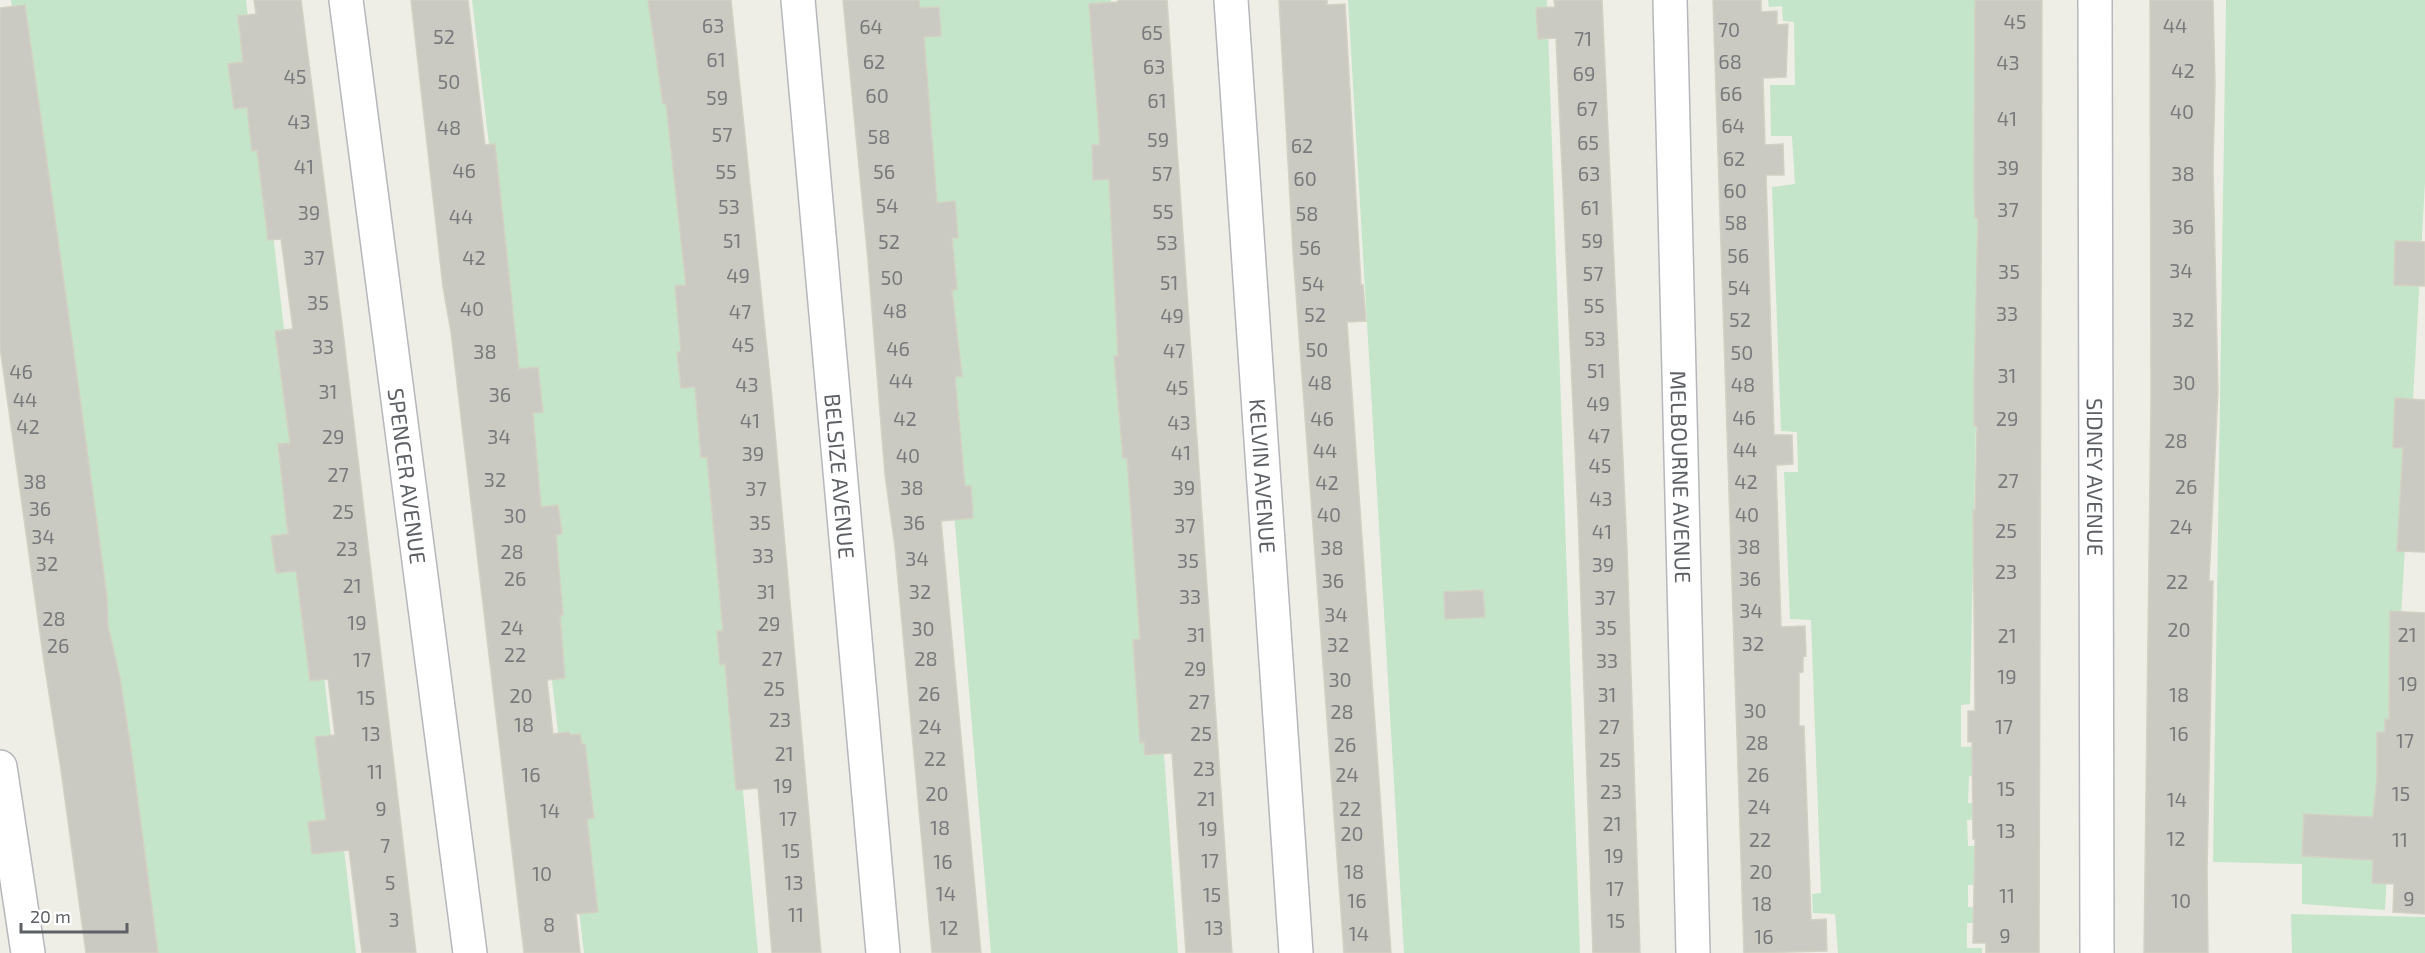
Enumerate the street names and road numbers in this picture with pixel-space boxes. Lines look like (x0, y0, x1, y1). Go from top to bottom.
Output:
street label: MELBOURNE AVENUE (1666, 370, 1697, 584)
street label: SPENCER AVENUE (384, 386, 432, 566)
street label: BELSIZE AVENUE (820, 392, 861, 560)
street label: KELVIN AVENUE (1245, 398, 1282, 554)
street label: SIDNEY AVENUE (2083, 398, 2109, 556)

